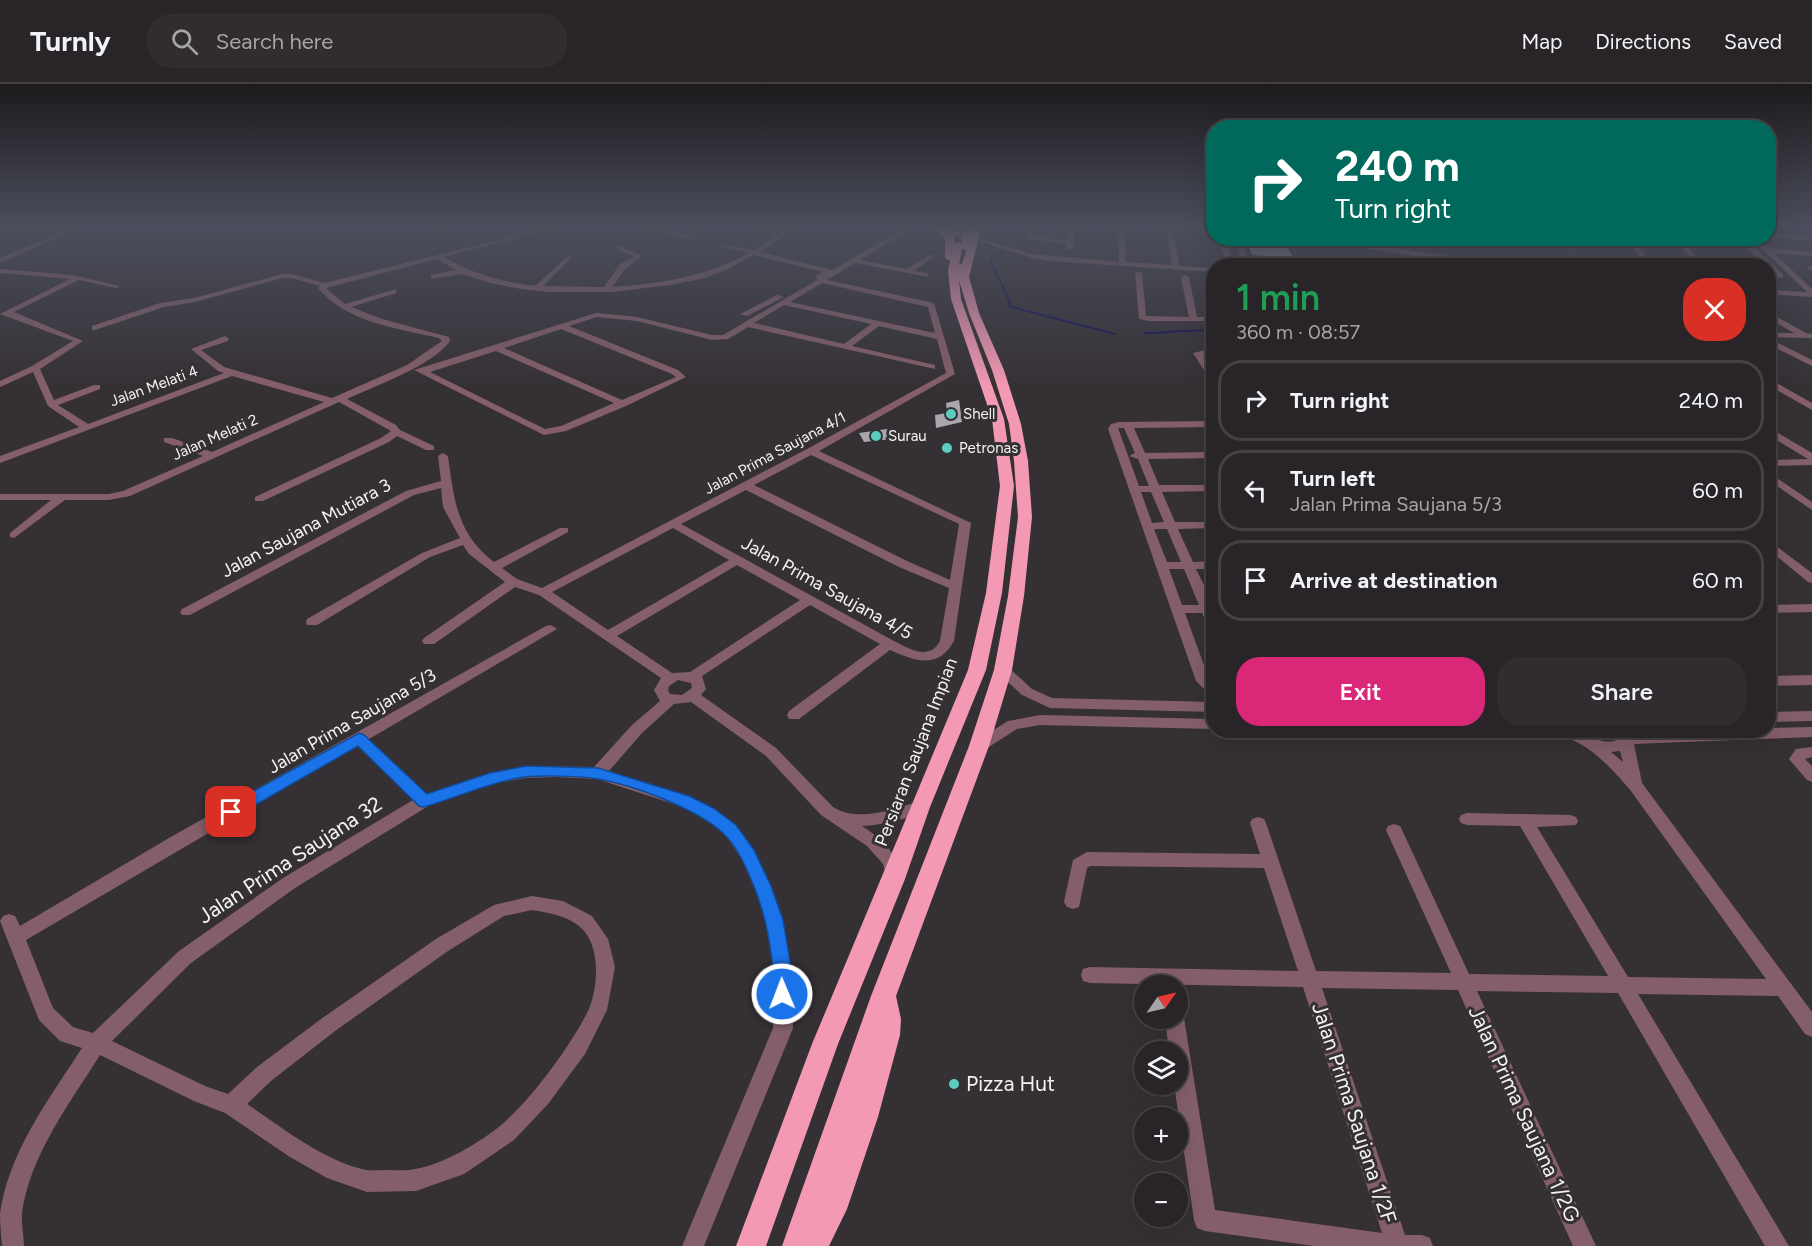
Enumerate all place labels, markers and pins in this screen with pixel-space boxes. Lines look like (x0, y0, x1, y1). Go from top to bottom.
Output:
place label: Shell (963, 405, 995, 423)
marker: Shell (944, 407, 958, 421)
place label: Surau (888, 427, 927, 445)
marker: Surau (869, 429, 883, 443)
place label: Petronas (959, 439, 1018, 457)
marker: Petronas (940, 441, 954, 455)
pin (205, 786, 256, 837)
place label: Pizza Hut (966, 1071, 1055, 1096)
marker: Pizza Hut (947, 1077, 961, 1091)

